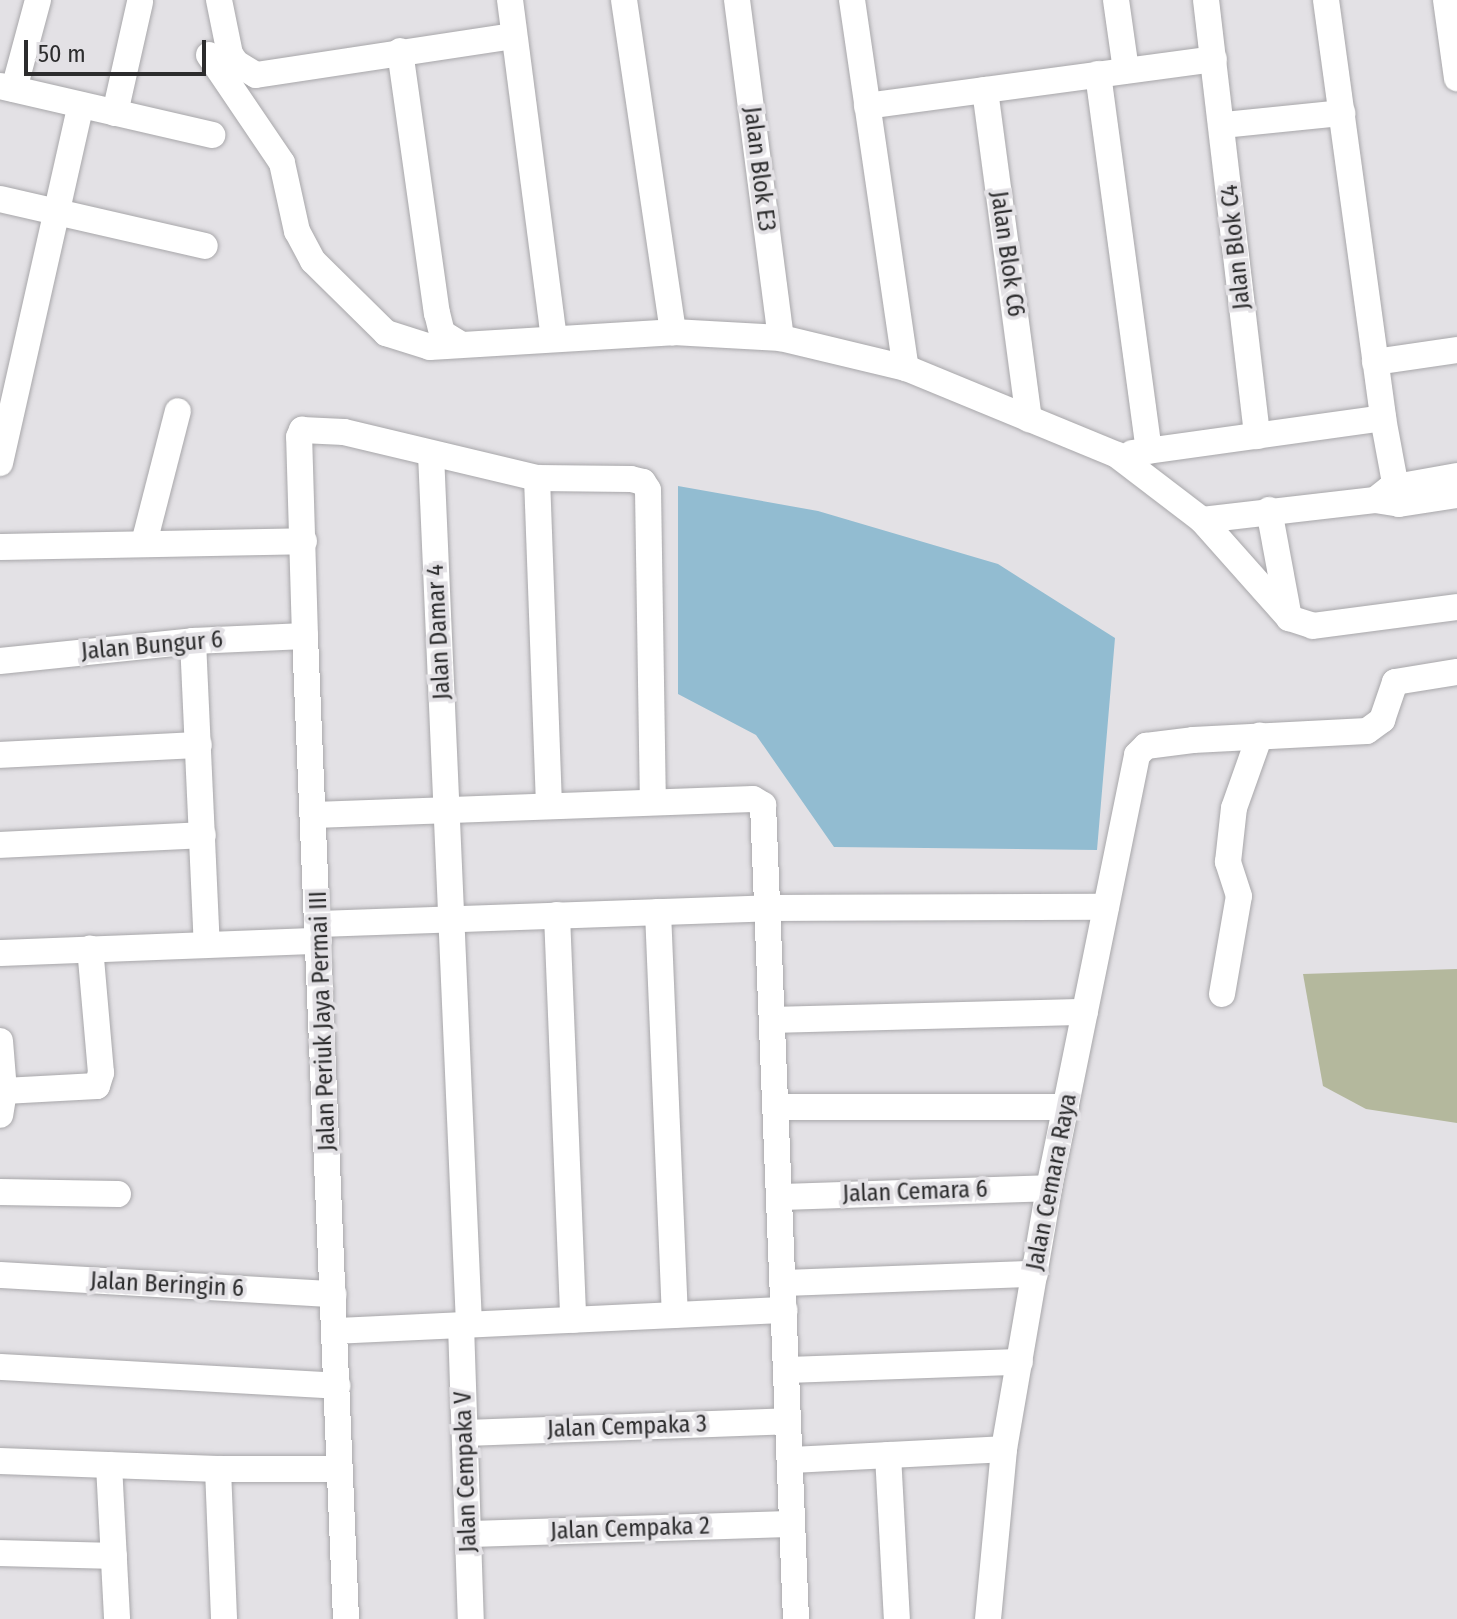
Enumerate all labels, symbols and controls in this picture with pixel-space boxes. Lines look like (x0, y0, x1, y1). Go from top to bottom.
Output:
scale bar (28, 24, 210, 74)
text: 50 m (38, 40, 86, 68)
street label: Jalan Blok E3 (737, 105, 781, 233)
street label: Jalan Blok C4 (1215, 183, 1257, 311)
street label: Jalan Blok C6 (984, 189, 1030, 319)
street label: Jalan Damar 4 (421, 564, 457, 700)
street label: Jalan Bungur 6 (80, 625, 224, 667)
street label: Jalan Periuk Jaya Permai III (304, 890, 342, 1152)
street label: Jalan Cemara Raya (1021, 1091, 1083, 1273)
street label: Jalan Cemara 6 (842, 1175, 988, 1209)
street label: Jalan Beringin 6 (89, 1267, 245, 1303)
street label: Jalan Cempaka V (449, 1391, 483, 1553)
street label: Jalan Cempaka 3 (547, 1410, 707, 1444)
street label: Jalan Cempaka 2 (550, 1512, 710, 1546)

